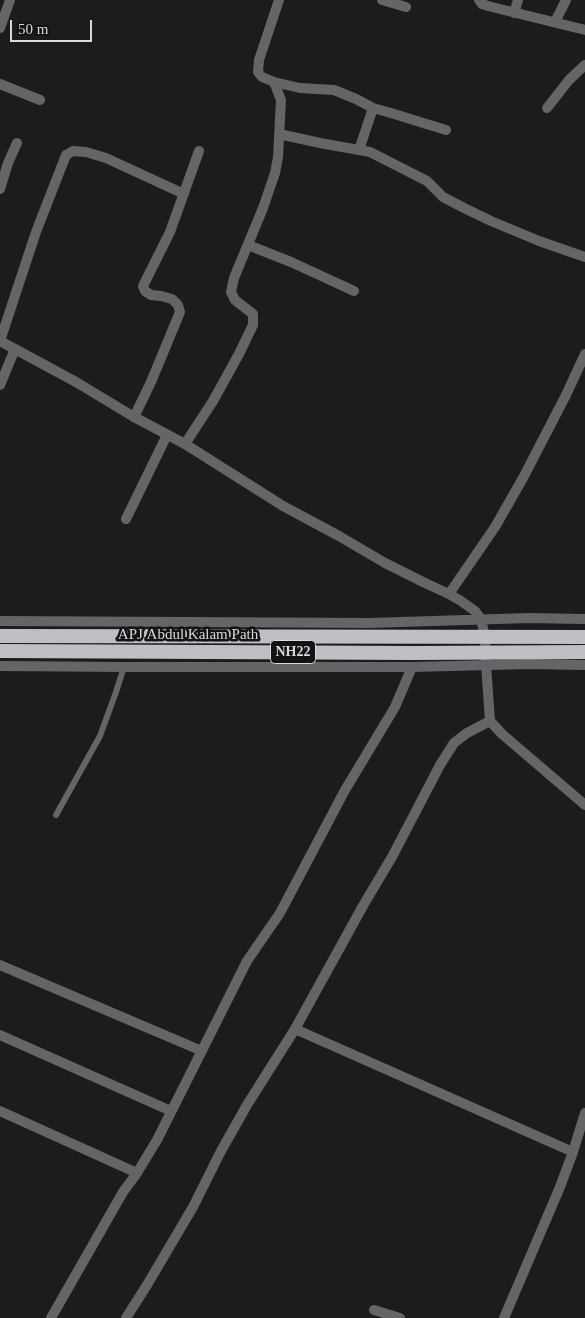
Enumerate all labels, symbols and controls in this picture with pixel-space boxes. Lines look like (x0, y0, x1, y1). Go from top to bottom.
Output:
scale bar (12, 10, 95, 42)
text: 50 m (18, 21, 48, 37)
street label: APJ Abdul Kalam Path (118, 626, 258, 644)
road number: NH22 (270, 640, 316, 664)

